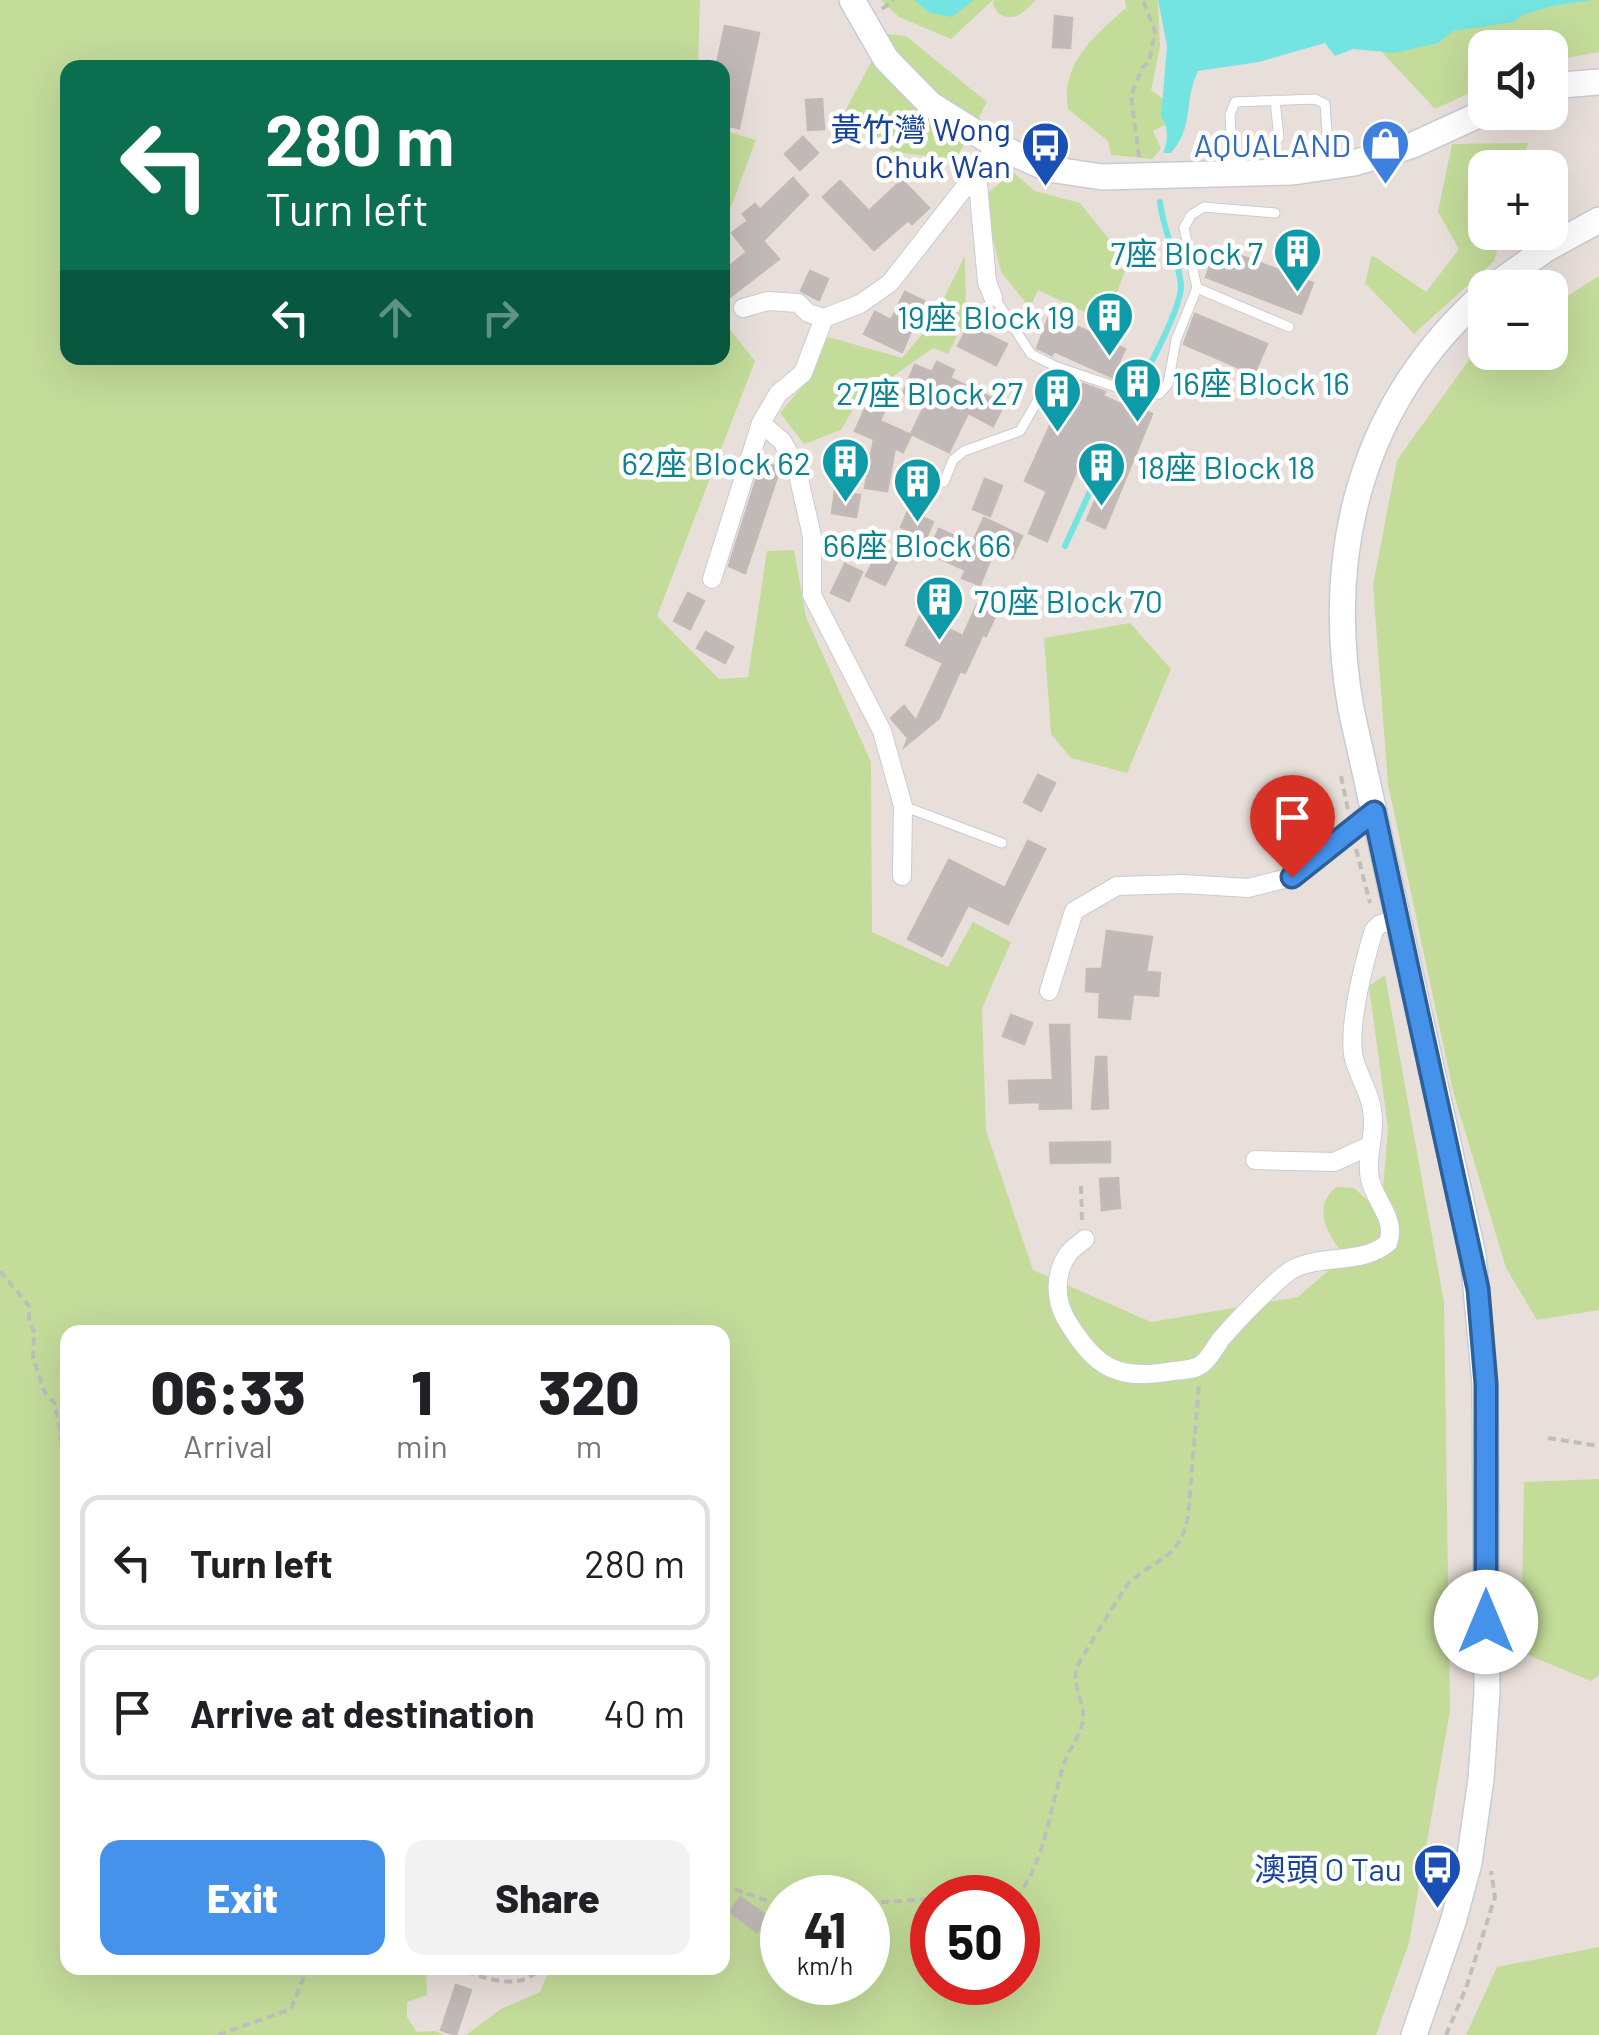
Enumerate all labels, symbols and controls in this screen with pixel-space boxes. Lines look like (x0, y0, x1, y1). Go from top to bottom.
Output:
map controls (1468, 30, 1568, 370)
button: sound (1468, 30, 1568, 130)
text: 280 m (265, 96, 454, 180)
icon: left (100, 100, 230, 230)
place label: 黃竹灣 Wong Chuk Wan (830, 109, 1011, 184)
shop icon: AQUALAND (1360, 118, 1412, 186)
bus stop icon: 黃竹灣 Wong Chuk Wan (1020, 120, 1072, 188)
place label: AQUALAND (1194, 125, 1351, 163)
button: + (1468, 150, 1568, 250)
text: Turn left (265, 181, 429, 235)
building icon: 7座 Block 7 (1272, 226, 1324, 294)
place label: 7座 Block 7 (1110, 233, 1263, 271)
button: − (1468, 270, 1568, 370)
icon: left (263, 290, 318, 345)
icon: ahead (368, 290, 423, 345)
icon: right (473, 290, 528, 345)
building icon: 19座 Block 19 (1084, 290, 1136, 358)
place label: 19座 Block 19 (897, 297, 1075, 335)
building icon: 16座 Block 16 (1111, 356, 1163, 424)
place label: 16座 Block 16 (1172, 363, 1350, 401)
building icon: 27座 Block 27 (1032, 366, 1084, 434)
place label: 27座 Block 27 (836, 373, 1023, 411)
building icon: 62座 Block 62 (820, 436, 872, 504)
building icon: 18座 Block 18 (1076, 440, 1128, 508)
place label: 62座 Block 62 (621, 443, 811, 481)
place label: 18座 Block 18 (1137, 447, 1315, 485)
building icon: 66座 Block 66 (891, 456, 943, 524)
place label: 66座 Block 66 (823, 525, 1011, 563)
building icon: 70座 Block 70 (913, 574, 965, 642)
place label: 70座 Block 70 (974, 581, 1163, 619)
pin (1250, 775, 1335, 878)
icon: arrive (1265, 790, 1320, 845)
text: 06:33 (150, 1355, 306, 1427)
text: 1 (411, 1355, 433, 1427)
text: 320 (538, 1355, 640, 1427)
text: Arrival (183, 1426, 273, 1464)
text: min (396, 1426, 448, 1464)
text: m (576, 1426, 602, 1464)
icon: left (105, 1535, 160, 1590)
text: Turn left (190, 1540, 333, 1586)
text: 280 m (584, 1540, 685, 1586)
position arrow (1434, 1570, 1538, 1674)
icon: arrive (105, 1685, 160, 1740)
text: Arrive at destination (190, 1690, 535, 1736)
text: 40 m (604, 1690, 685, 1736)
button: Exit (100, 1840, 385, 1955)
button: Share (405, 1840, 690, 1955)
bus stop icon: 澳頭 O Tau (1411, 1842, 1463, 1910)
place label: 澳頭 O Tau (1254, 1849, 1402, 1887)
speed limit sign: 50 (910, 1875, 1040, 2005)
text: 41 (803, 1898, 847, 1958)
text: km/h (797, 1950, 853, 1980)

